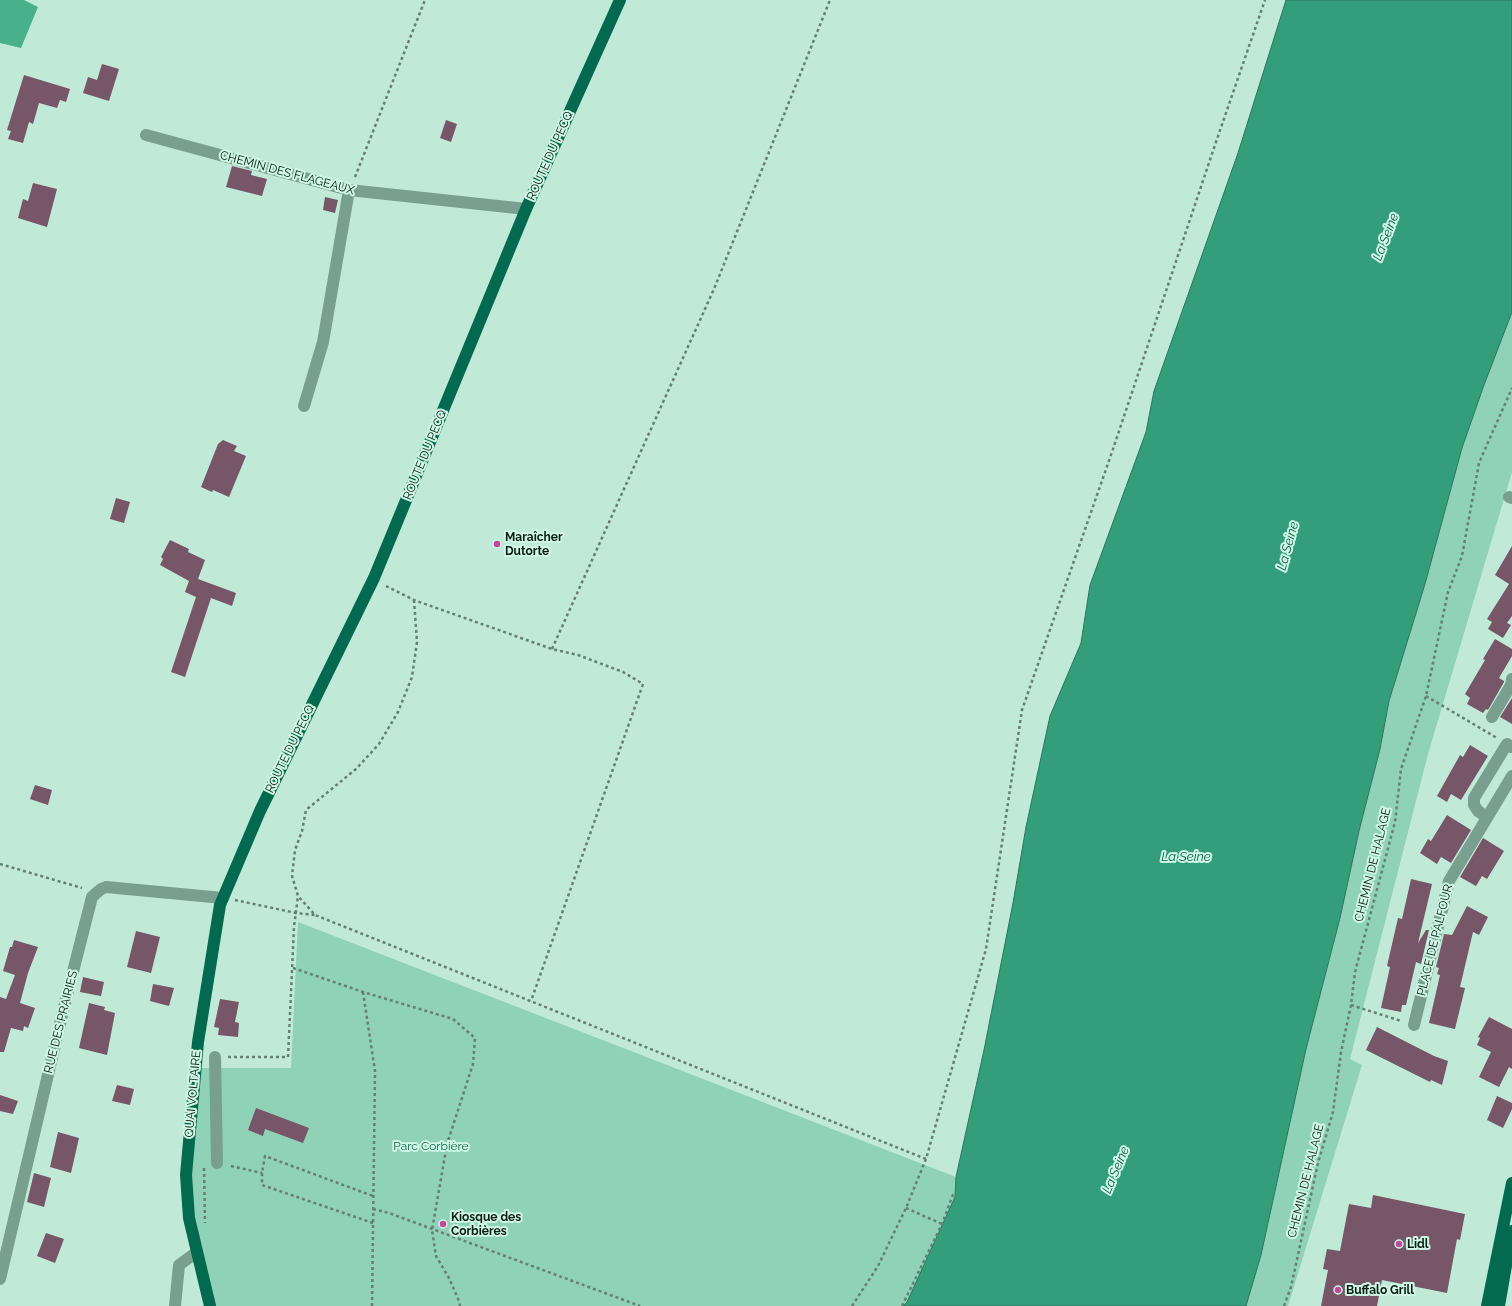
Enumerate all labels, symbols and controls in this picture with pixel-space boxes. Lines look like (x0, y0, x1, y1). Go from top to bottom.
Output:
street label: ROUTE DU PECQ (524, 109, 576, 203)
street label: CHEMIN DES FLAGEAUX (218, 148, 356, 198)
water label: La Seine (1370, 211, 1402, 263)
street label: ROUTE DU PECQ (400, 408, 450, 502)
water label: La Seine (1274, 520, 1302, 572)
place label: Maraîcher Dutorte (505, 530, 563, 558)
marker: Maraîcher Dutorte (492, 539, 502, 549)
street label: ROUTE DU PECQ (262, 703, 318, 795)
street label: CHEMIN DE HALAGE (1352, 807, 1394, 923)
water label: La Seine (1161, 849, 1211, 865)
street label: PLACE DE PALFOUR (1414, 883, 1456, 997)
street label: RUE DES PRAIRIES (41, 969, 81, 1075)
street label: QUAI VOLTAIRE (182, 1050, 204, 1138)
street label: CHEMIN DE HALAGE (1285, 1123, 1327, 1239)
park label: Parc Corbière (393, 1139, 469, 1153)
water label: La Seine (1099, 1144, 1133, 1196)
place label: Kiosque des Corbières (451, 1210, 521, 1238)
marker: Kiosque des Corbières (438, 1219, 448, 1229)
place label: Lidl (1407, 1237, 1429, 1251)
marker: Lidl (1394, 1239, 1404, 1249)
place label: Buffalo Grill (1346, 1283, 1414, 1297)
marker: Buffalo Grill (1333, 1285, 1343, 1295)

